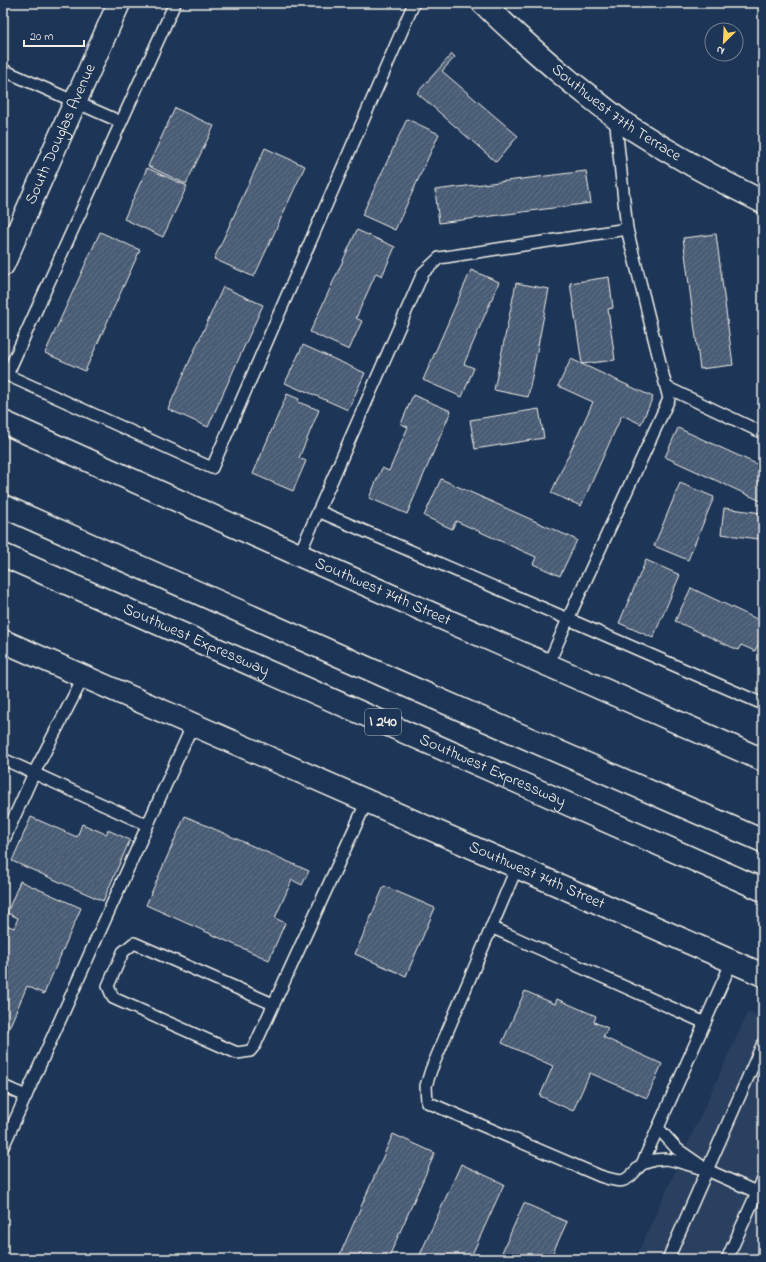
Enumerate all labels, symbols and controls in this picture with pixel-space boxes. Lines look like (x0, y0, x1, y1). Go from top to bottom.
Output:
scale bar (24, 22, 84, 48)
north arrow (704, 22, 744, 62)
text: 20 m (30, 28, 53, 46)
text: N (714, 41, 727, 59)
street label: Southwest 77th Terrace (546, 58, 686, 168)
street label: South Douglas Avenue (19, 59, 103, 209)
street label: Southwest 74th Street (311, 551, 455, 633)
street label: Southwest Expressway (119, 597, 273, 683)
road number: I 240 (365, 709, 401, 735)
street label: Southwest Expressway (415, 728, 570, 814)
street label: Southwest 74th Street (465, 835, 609, 916)

